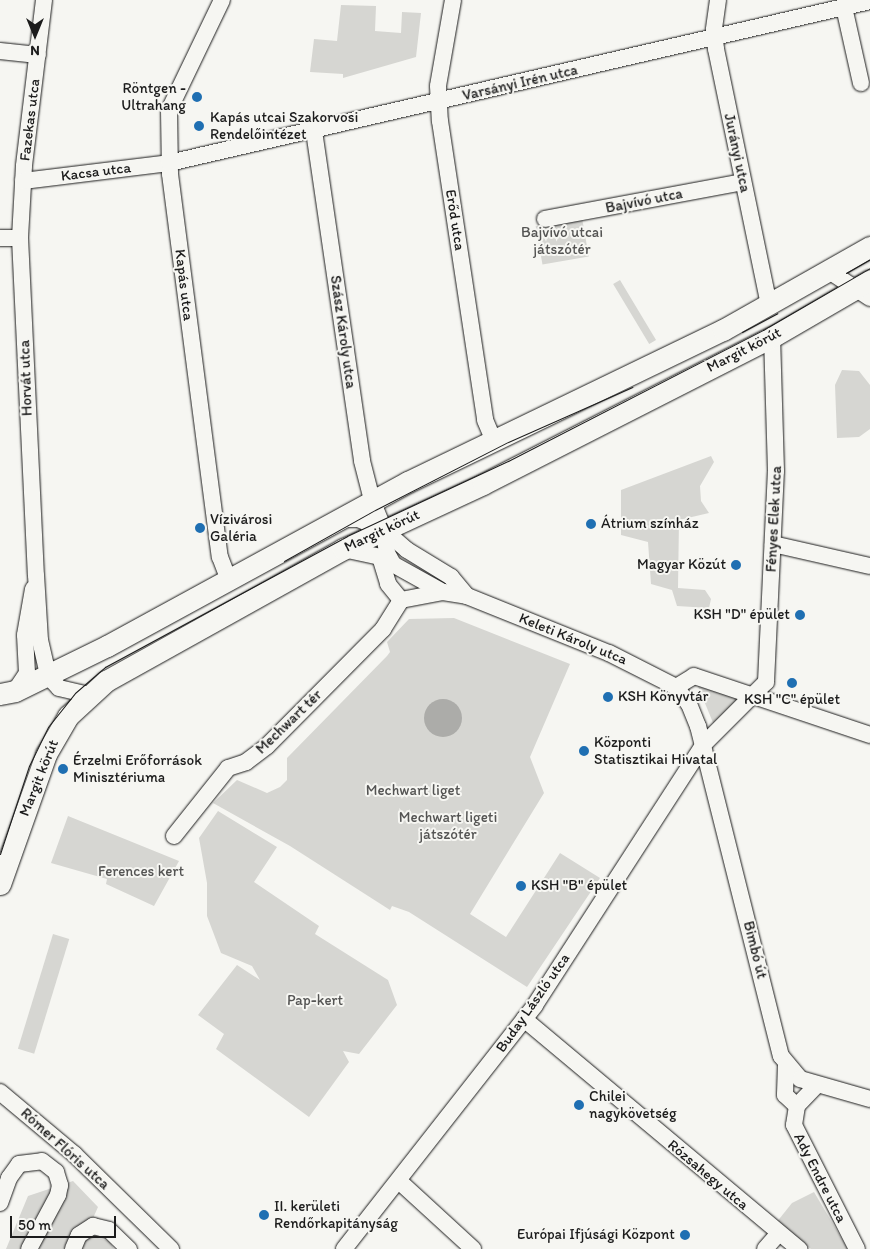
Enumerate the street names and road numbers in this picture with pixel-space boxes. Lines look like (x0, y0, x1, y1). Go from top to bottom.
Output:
street label: Varsányi Irén utca (461, 61, 579, 105)
street label: Fazekas utca (16, 78, 44, 162)
street label: Jurányi utca (720, 112, 754, 194)
street label: Kacsa utca (60, 159, 132, 185)
street label: Bajvívó utca (604, 185, 684, 217)
street label: Erőd utca (441, 188, 469, 252)
street label: Kapás utca (171, 248, 197, 322)
street label: Szász Károly utca (326, 274, 360, 390)
street label: Margit körút (704, 324, 784, 376)
street label: Horvát utca (16, 340, 36, 416)
street label: Fényes Elek utca (762, 466, 786, 572)
street label: Margit körút (341, 506, 423, 556)
street label: Keleti Károly utca (516, 609, 630, 669)
street label: Mechwart tér (252, 686, 326, 758)
street label: Margit körút (15, 737, 63, 819)
street label: Bimbó út (739, 919, 771, 981)
street label: Buday László utca (492, 950, 574, 1056)
street label: Rómer Flóris utca (17, 1105, 113, 1193)
street label: Ady Endre utca (790, 1130, 850, 1226)
street label: Rózsahegy utca (664, 1136, 752, 1214)

